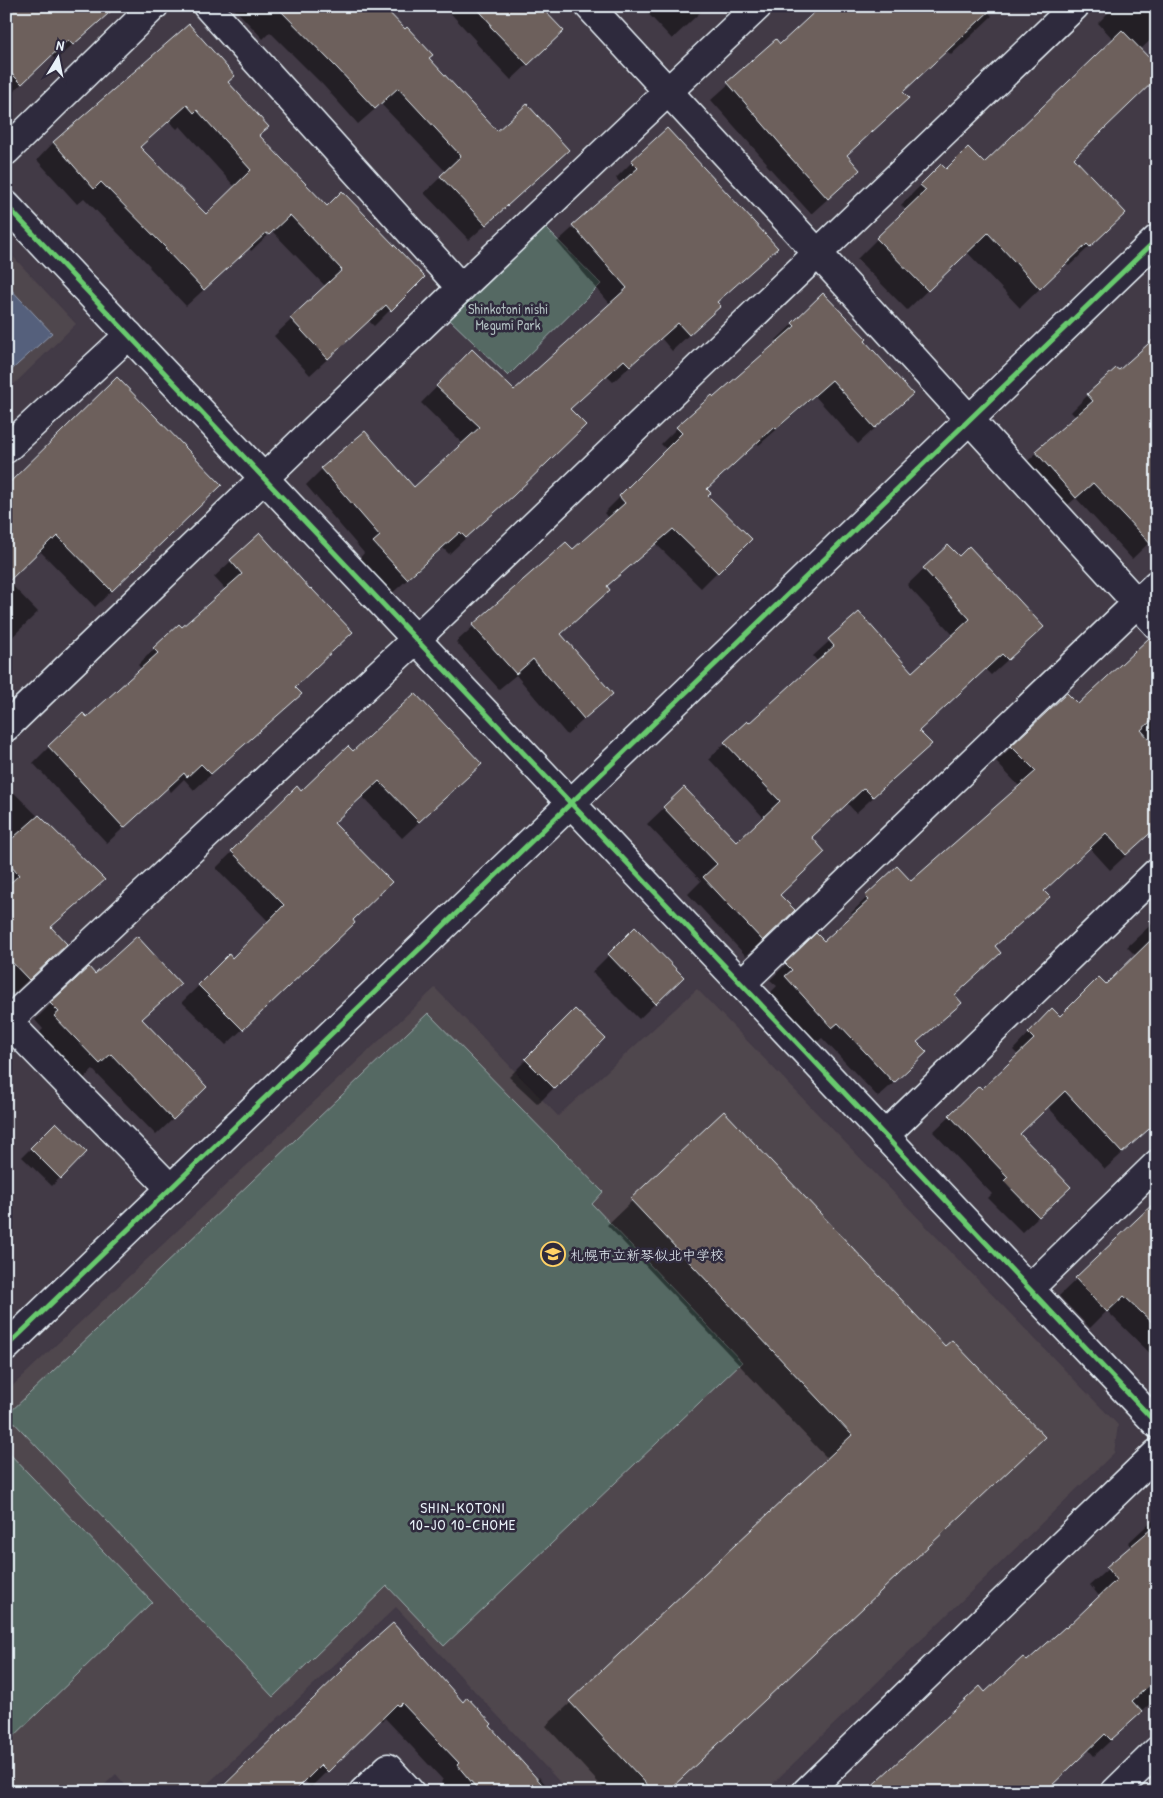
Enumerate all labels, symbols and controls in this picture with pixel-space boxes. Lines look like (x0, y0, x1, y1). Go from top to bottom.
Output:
north arrow (32, 32, 82, 82)
text: N (55, 35, 66, 55)
park label: Shinkotoni nishi Megumi Park (468, 299, 548, 335)
school or university icon: 札幌市立新琴似北中学校 (540, 1241, 566, 1267)
place label: 札幌市立新琴似北中学校 (570, 1245, 724, 1264)
district label: SHIN-KOTONI 10-JO 10-CHOME (410, 1497, 516, 1535)

